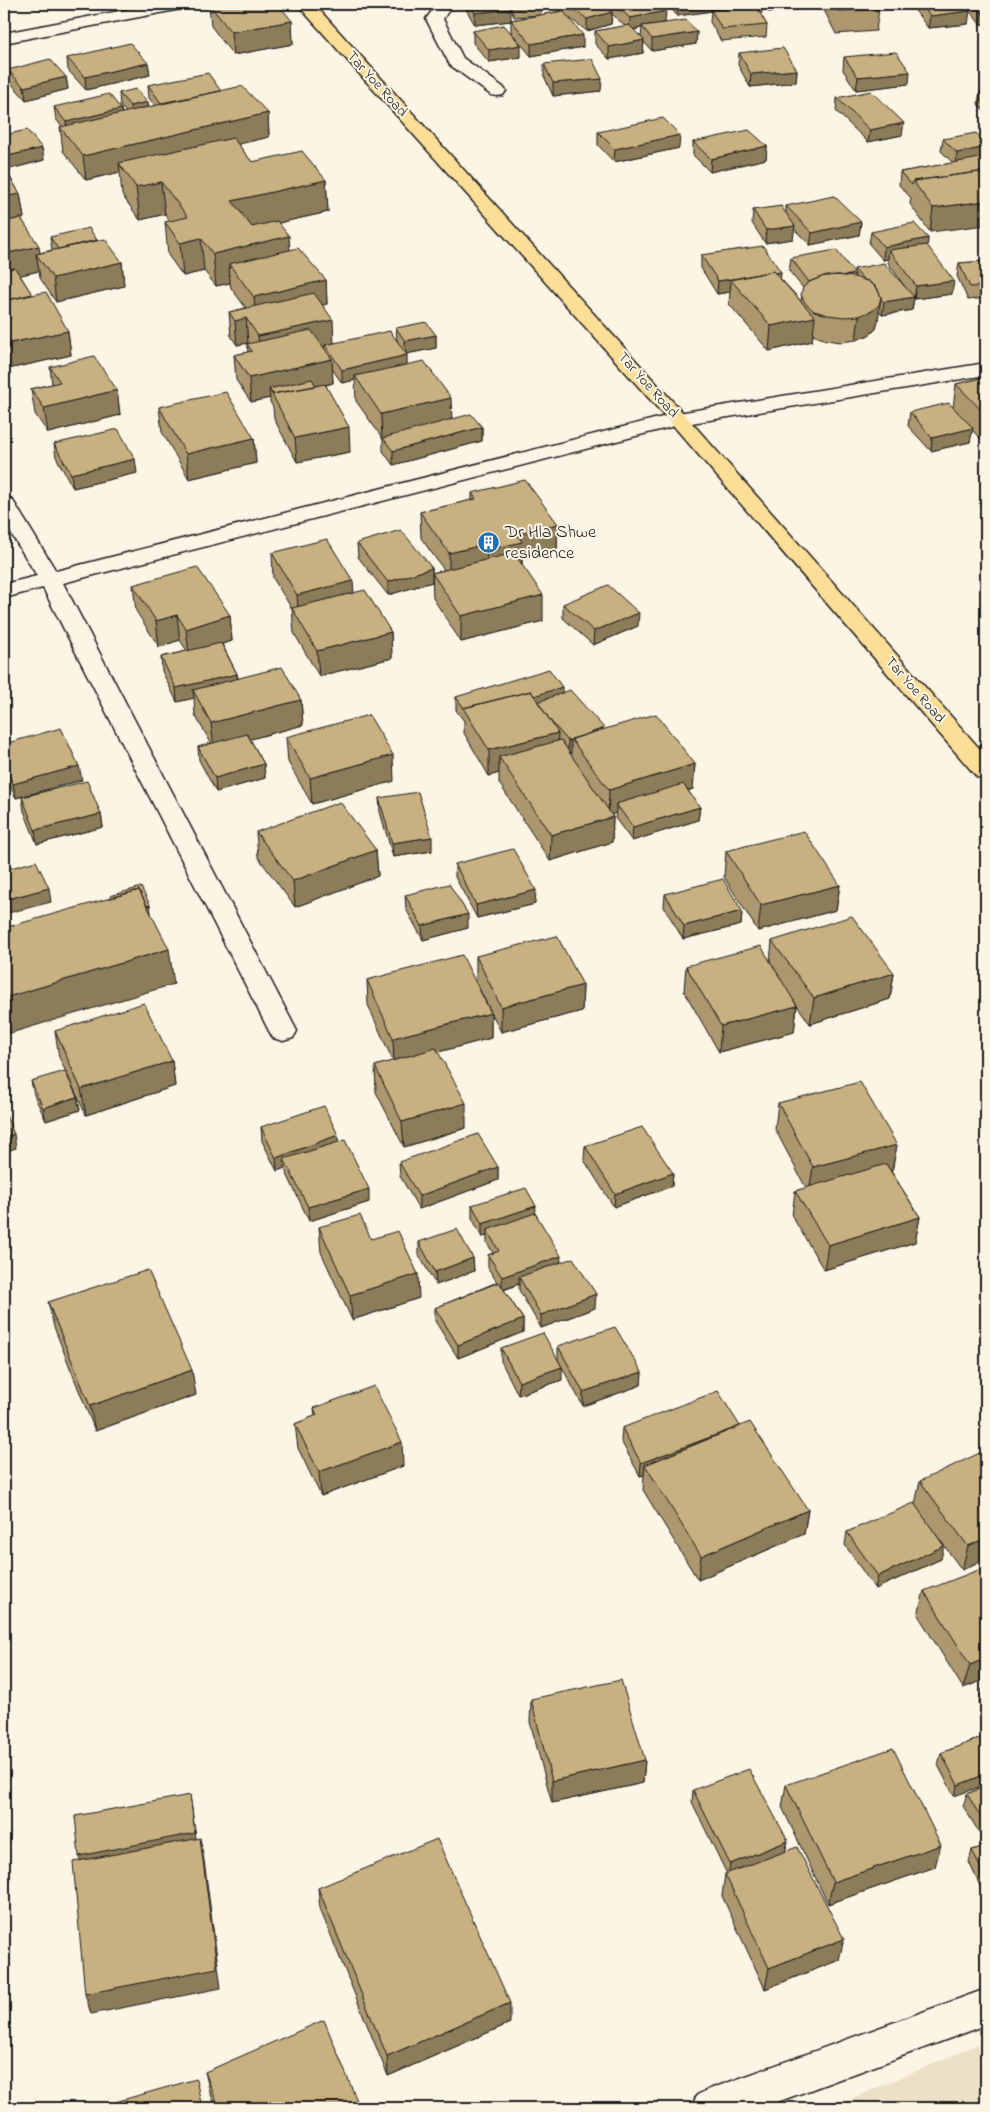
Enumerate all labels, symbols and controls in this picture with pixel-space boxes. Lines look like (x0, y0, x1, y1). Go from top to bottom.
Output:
street label: Tar Yoe Road (341, 46, 413, 122)
street label: Tar Yoe Road (612, 347, 684, 423)
place label: Dr Hla Shwe residence (504, 520, 597, 567)
building icon: Dr Hla Shwe residence (477, 531, 501, 555)
street label: Tar Yoe Road (880, 652, 951, 729)

